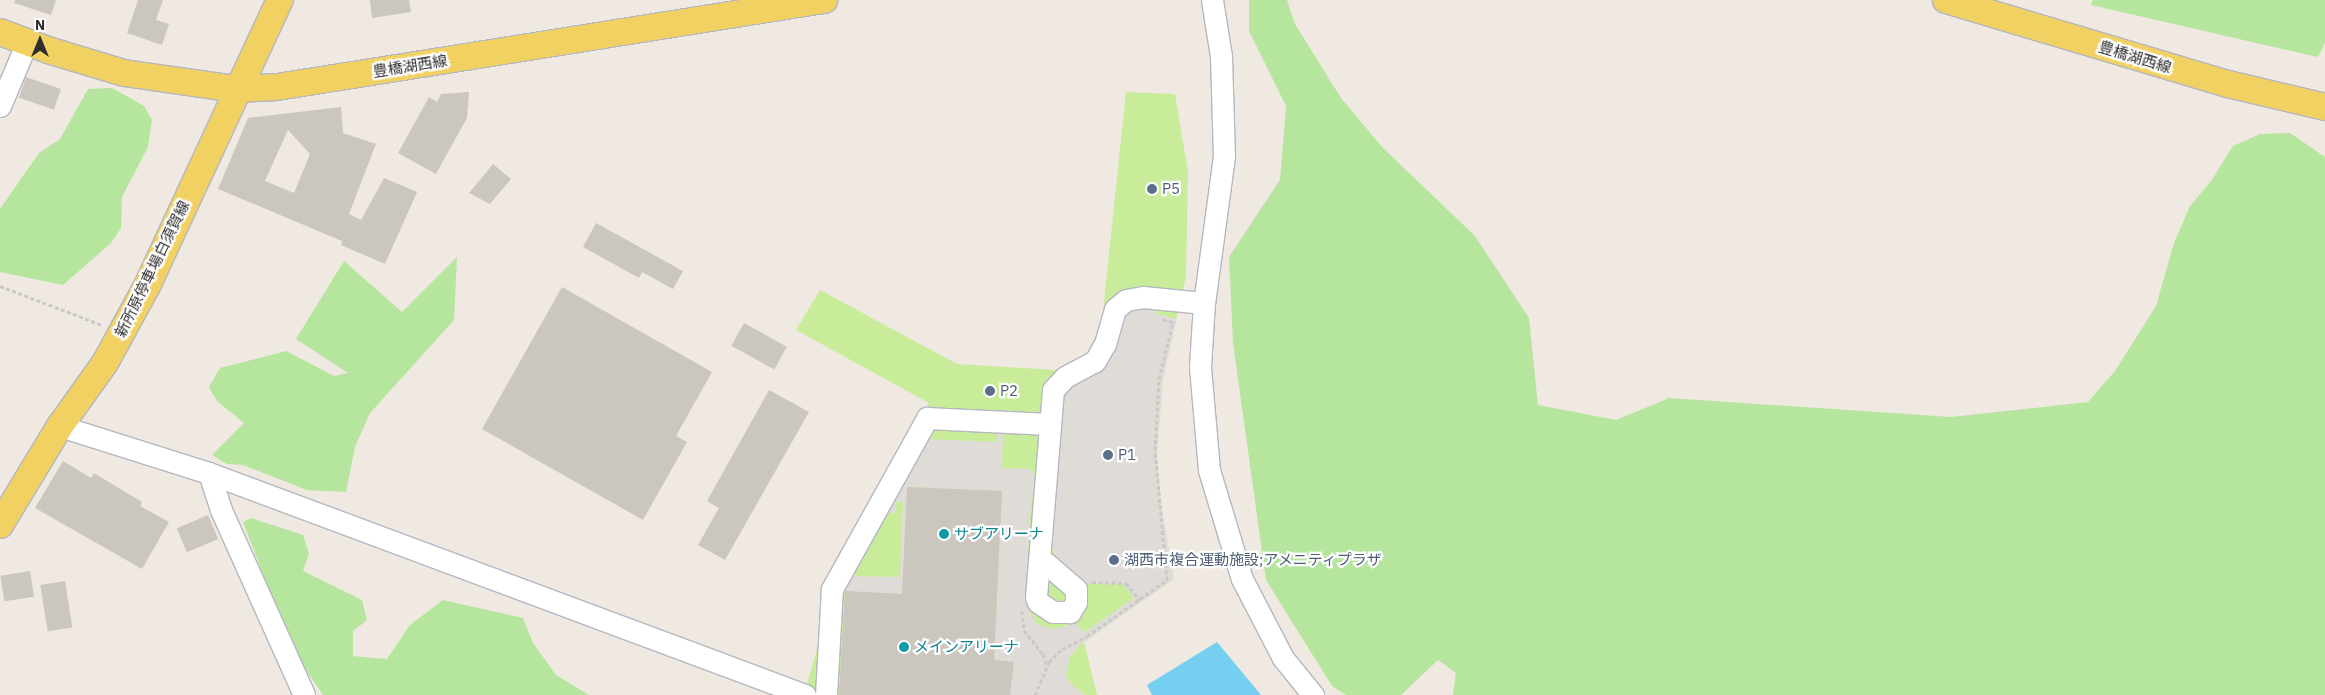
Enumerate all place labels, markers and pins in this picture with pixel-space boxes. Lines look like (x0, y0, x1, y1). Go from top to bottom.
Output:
place label: P5 (1162, 180, 1180, 198)
marker: P5 (1146, 183, 1158, 195)
place label: P2 (1000, 382, 1018, 400)
marker: P2 (984, 385, 996, 397)
place label: P1 (1118, 446, 1136, 464)
marker: P1 (1102, 449, 1114, 461)
place label: サブアリーナ (954, 525, 1044, 543)
marker: サブアリーナ (938, 528, 950, 540)
place label: 湖西市複合運動施設;アメニティプラザ (1124, 551, 1383, 569)
marker: 湖西市複合運動施設;アメニティプラザ (1108, 554, 1120, 566)
place label: メインアリーナ (914, 638, 1019, 656)
marker: メインアリーナ (898, 641, 910, 653)

